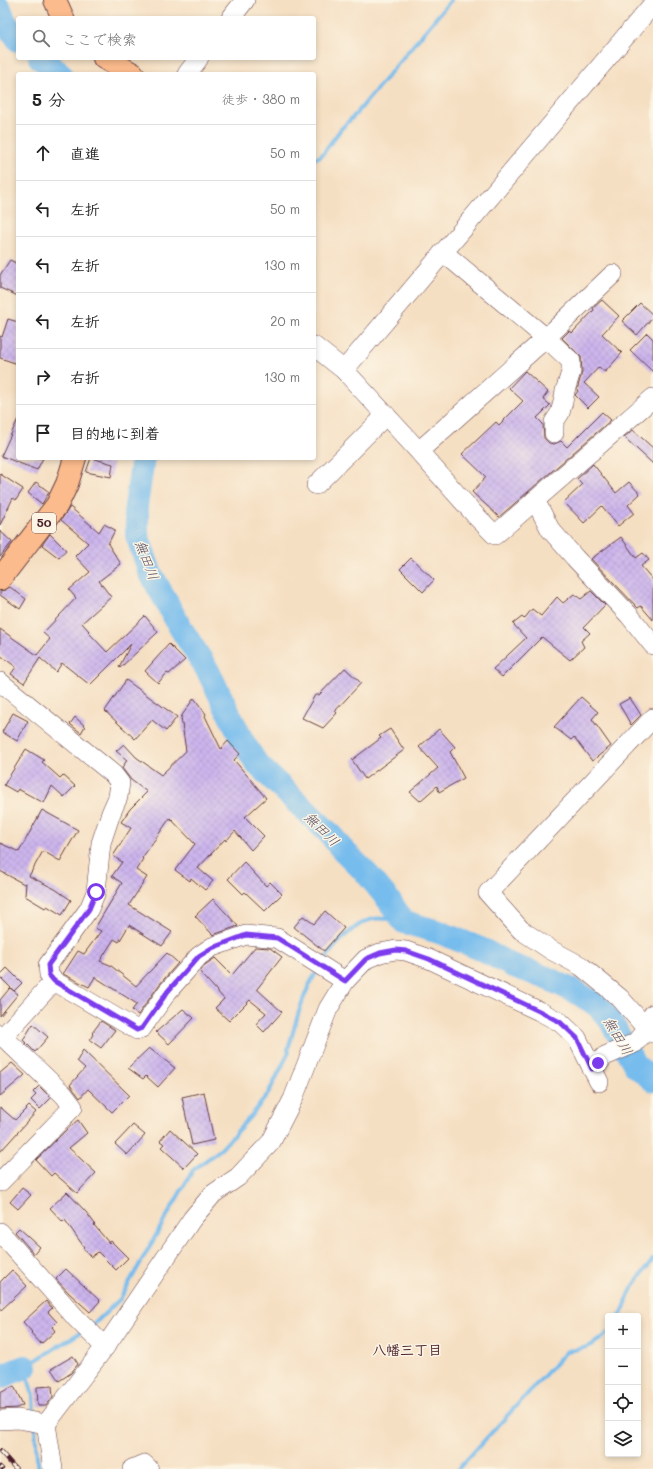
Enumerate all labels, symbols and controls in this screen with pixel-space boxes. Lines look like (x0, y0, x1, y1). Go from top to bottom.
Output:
search box (16, 16, 316, 60)
icon: search (30, 27, 52, 49)
text: ここで検索 (62, 29, 137, 49)
text: 5 分 (32, 88, 65, 110)
text: 徒歩 · 380 m (222, 90, 300, 107)
icon: ahead (32, 142, 54, 164)
text: 直進 (70, 143, 100, 163)
text: 50 m (270, 144, 300, 161)
icon: left (32, 198, 54, 220)
text: 左折 (70, 199, 100, 219)
text: 50 m (270, 200, 300, 217)
icon: left (32, 254, 54, 276)
text: 左折 (70, 255, 100, 275)
text: 130 m (264, 256, 300, 273)
icon: left (32, 310, 54, 332)
text: 左折 (70, 311, 100, 331)
text: 20 m (270, 312, 300, 329)
icon: right (32, 366, 54, 388)
text: 右折 (70, 367, 100, 387)
text: 130 m (264, 368, 300, 385)
icon: arrive (32, 422, 54, 444)
text: 目的地に到着 (70, 423, 160, 443)
road number: 50 (32, 513, 56, 533)
water label: 無田川 (131, 537, 164, 583)
water label: 無田川 (301, 807, 344, 850)
route start (87, 883, 105, 901)
water label: 無田川 (599, 1013, 637, 1059)
route end (589, 1054, 607, 1072)
map controls (605, 1313, 641, 1457)
button: + (605, 1313, 641, 1349)
district label: 八幡三丁目 (372, 1340, 442, 1359)
button: − (605, 1349, 641, 1385)
button: locate (605, 1385, 641, 1421)
button: layers (605, 1421, 641, 1457)

